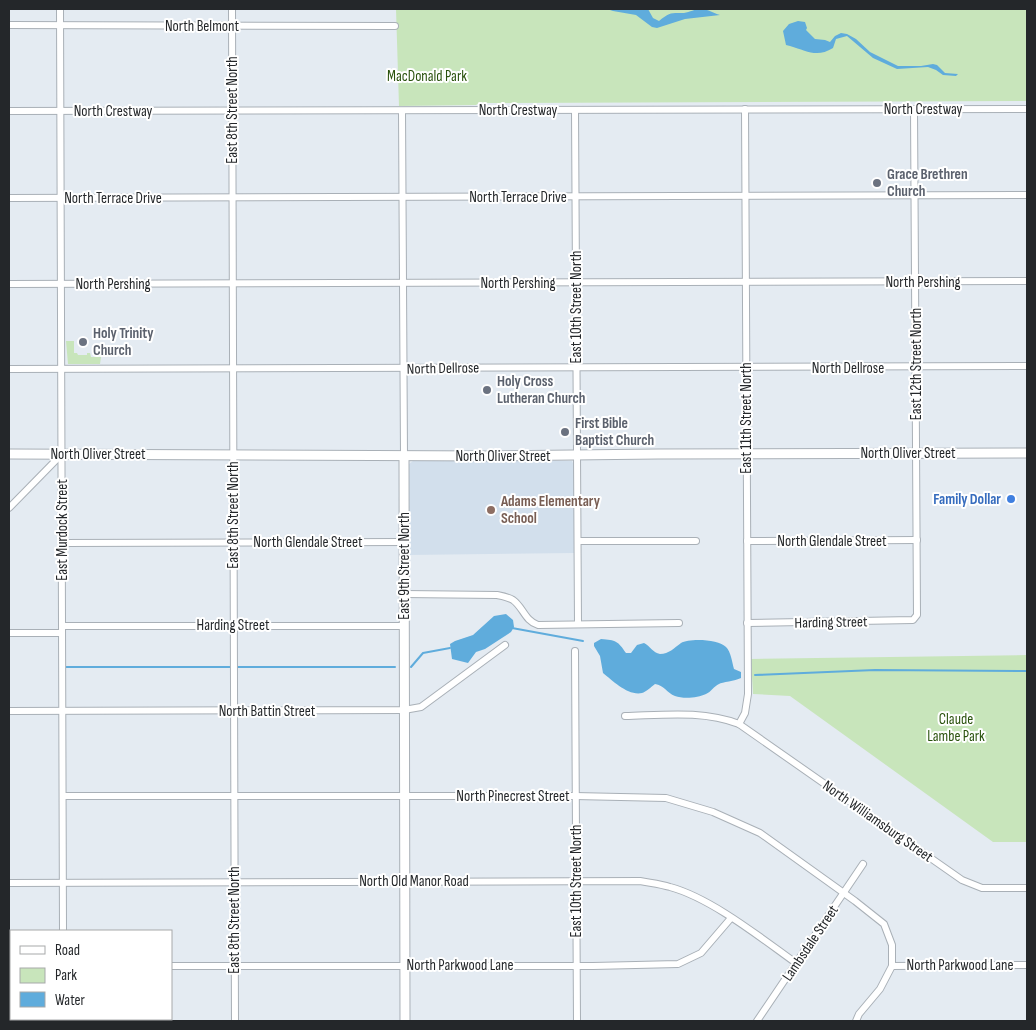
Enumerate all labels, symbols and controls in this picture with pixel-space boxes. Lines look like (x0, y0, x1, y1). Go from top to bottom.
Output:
street label: North Belmont (165, 17, 240, 36)
street label: East 8th Street North (223, 56, 242, 164)
park label: MacDonald Park (387, 67, 467, 86)
street label: North Crestway (884, 100, 963, 119)
street label: North Crestway (479, 101, 558, 120)
street label: North Crestway (74, 102, 153, 121)
place label: Grace Brethren Church (887, 165, 968, 201)
marker: Grace Brethren Church (871, 177, 883, 189)
street label: North Terrace Drive (469, 188, 567, 207)
street label: North Terrace Drive (64, 189, 162, 208)
street label: East 10th Street North (567, 251, 586, 363)
street label: North Pershing (885, 273, 961, 292)
street label: North Pershing (480, 274, 556, 293)
street label: North Pershing (75, 275, 151, 294)
street label: East 12th Street North (907, 308, 926, 420)
place label: Holy Trinity Church (93, 324, 154, 360)
marker: Holy Trinity Church (77, 336, 89, 348)
street label: North Dellrose (407, 358, 479, 379)
street label: North Dellrose (812, 359, 884, 378)
street label: East 11th Street North (737, 362, 756, 474)
place label: Holy Cross Lutheran Church (497, 372, 585, 408)
marker: Holy Cross Lutheran Church (481, 384, 493, 396)
place label: First Bible Baptist Church (575, 414, 654, 450)
marker: First Bible Baptist Church (559, 426, 571, 438)
street label: North Oliver Street (860, 444, 956, 463)
street label: North Oliver Street (50, 445, 146, 464)
street label: North Oliver Street (455, 447, 551, 466)
street label: East 8th Street North (224, 461, 243, 569)
street label: East Murdock Street (53, 479, 72, 581)
place label: Family Dollar (933, 490, 1001, 509)
place label: Adams Elementary School (500, 492, 601, 528)
marker: Family Dollar (1005, 493, 1017, 505)
marker: Adams Elementary School (485, 504, 497, 516)
street label: East 9th Street North (395, 512, 414, 620)
street label: North Glendale Street (777, 532, 887, 551)
street label: North Glendale Street (253, 533, 363, 552)
street label: Harding Street (794, 612, 868, 633)
street label: Harding Street (197, 616, 270, 635)
street label: North Battin Street (219, 702, 316, 721)
park label: Claude Lambe Park (927, 710, 985, 746)
street label: North Williamsburg Street (819, 776, 937, 867)
street label: North Pinecrest Street (456, 787, 570, 806)
street label: East 10th Street North (567, 825, 586, 937)
street label: East 8th Street North (225, 866, 244, 974)
street label: North Old Manor Road (359, 872, 469, 891)
street label: Lambsdale Street (778, 901, 843, 985)
legend (10, 930, 172, 1020)
text: Road (55, 941, 80, 960)
street label: North Parkwood Lane (407, 956, 513, 975)
street label: North Parkwood Lane (907, 956, 1013, 975)
text: Park (55, 966, 77, 985)
text: Water (55, 991, 86, 1010)

